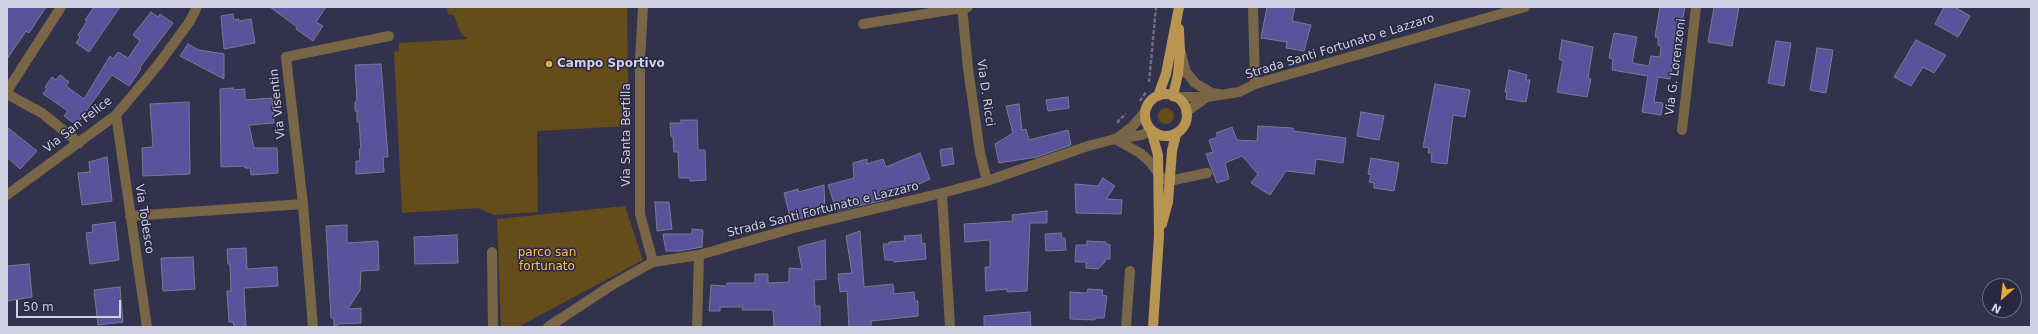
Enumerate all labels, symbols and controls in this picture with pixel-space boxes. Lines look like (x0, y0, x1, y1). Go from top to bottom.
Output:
street label: Strada Santi Fortunato e Lazzaro (1244, 11, 1436, 83)
street label: Via G. Lorenzoni (1663, 18, 1689, 116)
place label: Campo Sportivo (557, 57, 665, 71)
marker: Campo Sportivo (544, 59, 554, 69)
street label: Via D. Ricci (973, 59, 997, 127)
street label: Via Visentin (267, 68, 289, 140)
street label: Via Santa Bertilla (620, 83, 634, 187)
street label: Via San Felice (41, 94, 115, 156)
street label: Strada Santi Fortunato e Lazzaro (726, 179, 920, 241)
street label: Via Todesco (131, 183, 157, 255)
park label: parco san fortunato (518, 246, 576, 274)
north arrow (1982, 278, 2022, 318)
scale bar (18, 292, 123, 318)
text: 50 m (23, 300, 54, 314)
text: N (1989, 300, 2004, 316)

